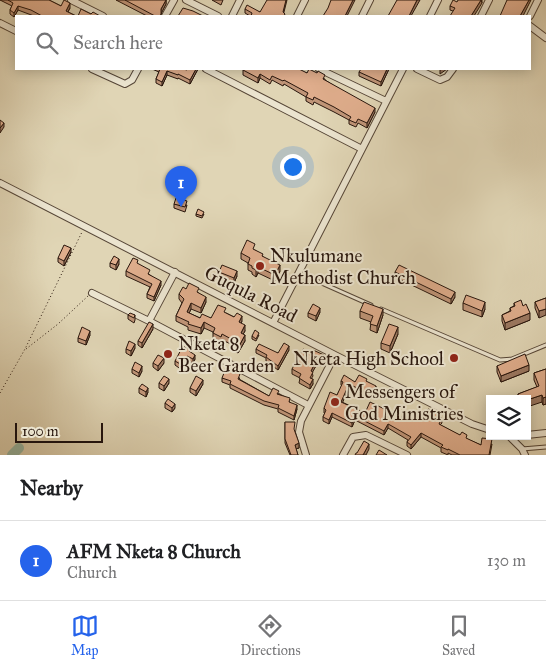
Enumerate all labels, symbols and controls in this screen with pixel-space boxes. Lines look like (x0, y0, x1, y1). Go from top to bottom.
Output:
search box (15, 15, 531, 70)
icon: search (33, 29, 61, 57)
text: Search here (73, 31, 163, 54)
your location (280, 154, 306, 180)
pin: 1 (165, 166, 197, 207)
place label: Nkulumane Methodist Church (270, 244, 416, 289)
marker: Nkulumane Methodist Church (254, 260, 266, 272)
street label: Guqula Road (200, 261, 302, 328)
place label: Nketa 8 Beer Garden (178, 332, 274, 377)
place label: Nketa High School (293, 347, 445, 371)
marker: Nketa 8 Beer Garden (162, 348, 174, 360)
marker: Nketa High School (448, 352, 460, 364)
place label: Messengers of God Ministries (345, 380, 463, 425)
map controls (486, 395, 531, 440)
button: layers (486, 395, 531, 440)
marker: Messengers of God Ministries (329, 396, 341, 408)
scale bar (15, 420, 102, 443)
text: 100 m (22, 423, 59, 440)
text: Nearby (20, 475, 83, 501)
text: AFM Nketa 8 Church (67, 540, 241, 563)
text: 1 (33, 551, 39, 570)
text: 130 m (487, 551, 526, 570)
text: Church (67, 563, 117, 582)
tab: Map (71, 612, 99, 659)
tab: Directions (240, 612, 301, 659)
tab: Saved (442, 612, 475, 659)

